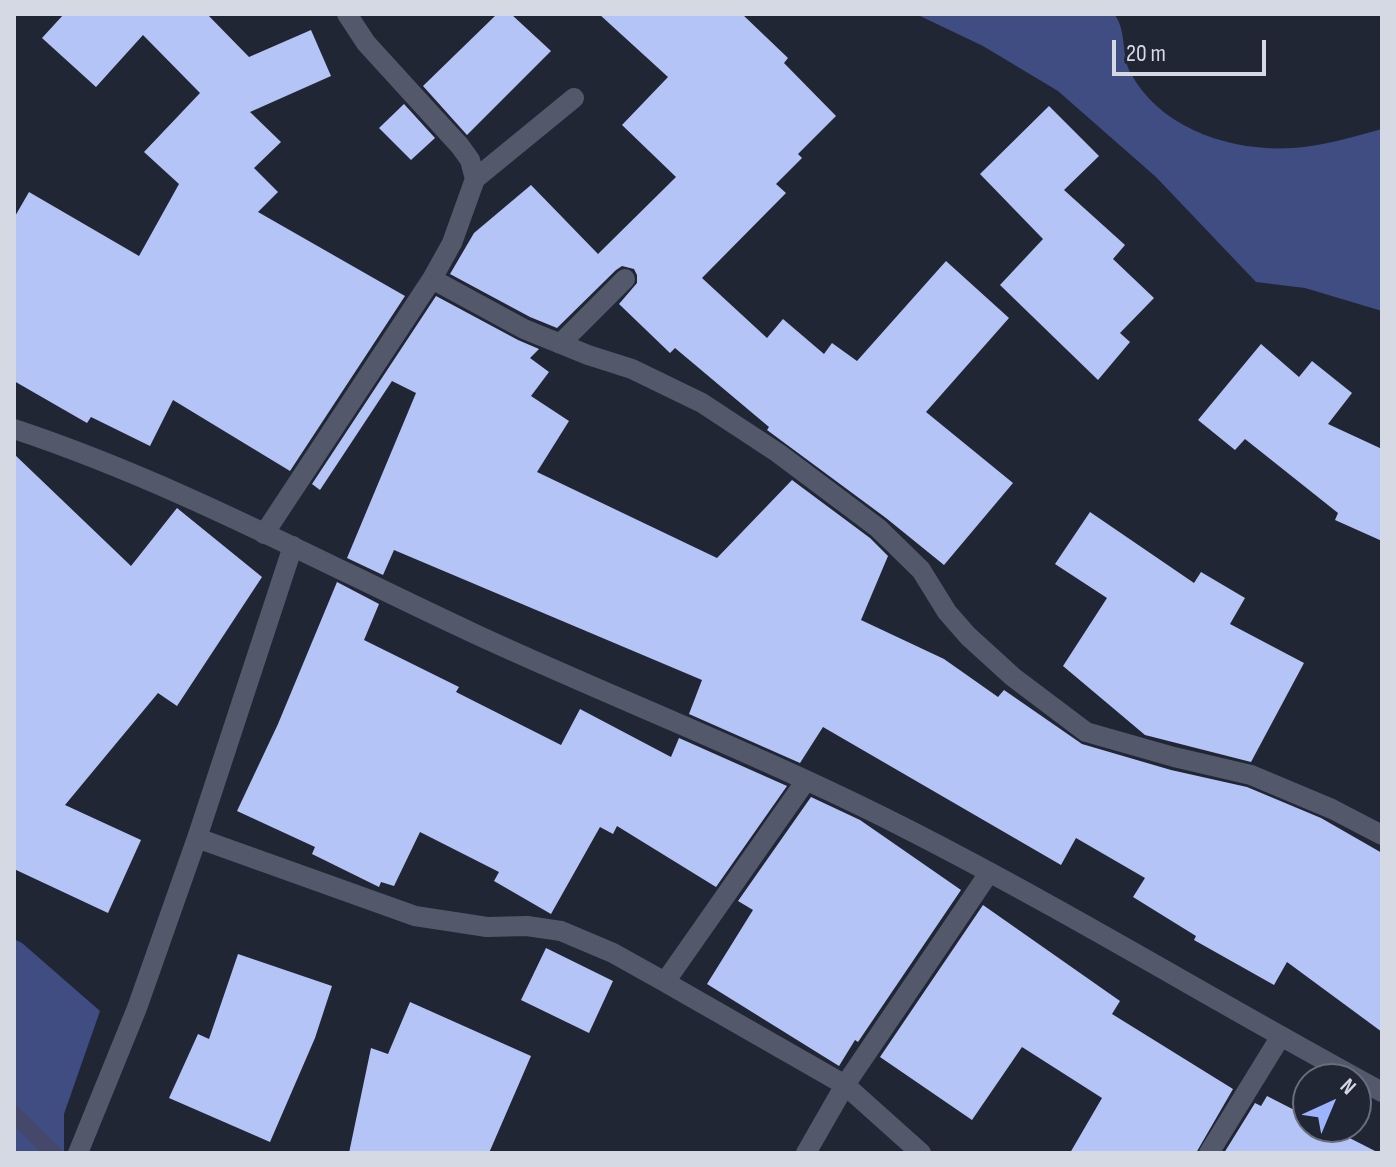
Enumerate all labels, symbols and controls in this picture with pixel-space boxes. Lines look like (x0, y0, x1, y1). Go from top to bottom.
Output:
scale bar (1116, 24, 1270, 74)
text: 20 m (1126, 39, 1166, 68)
north arrow (1292, 1063, 1372, 1143)
text: N (1334, 1073, 1361, 1101)

